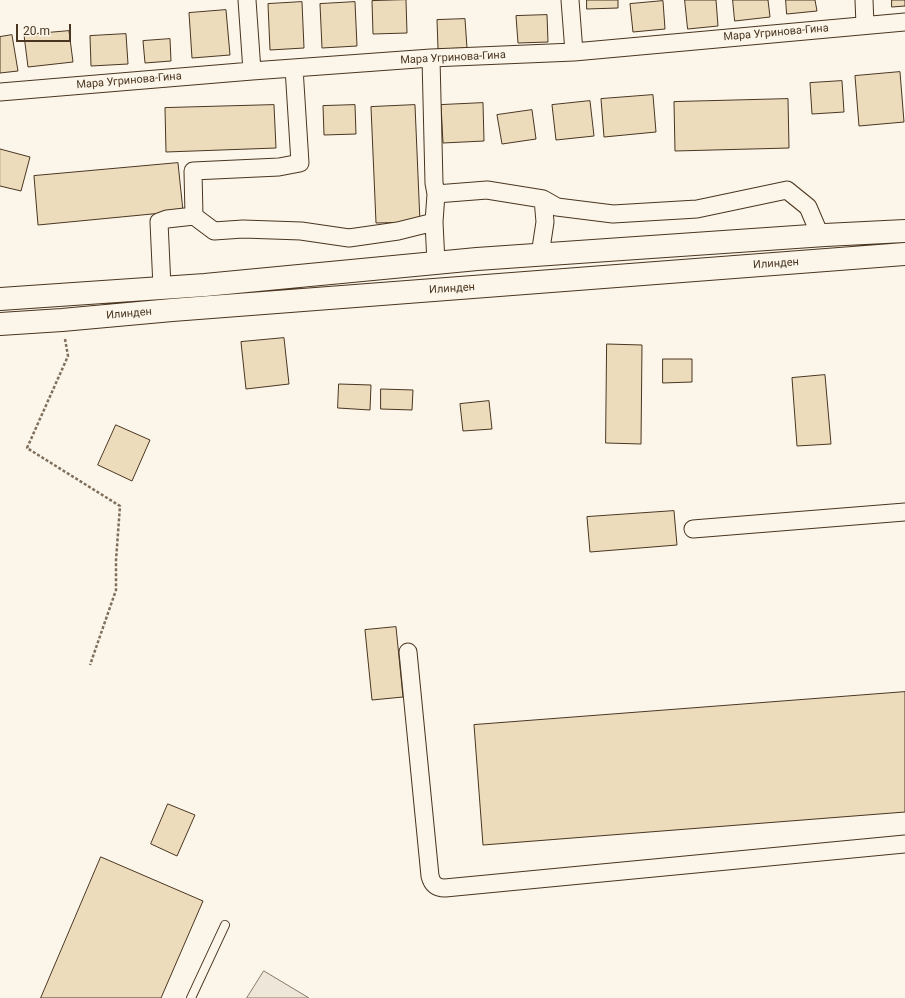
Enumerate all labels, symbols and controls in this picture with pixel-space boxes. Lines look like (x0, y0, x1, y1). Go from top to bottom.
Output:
scale bar (18, 16, 73, 42)
street label: Мара Угринова-Гина (723, 22, 829, 44)
text: 20 m (23, 24, 50, 38)
street label: Мара Угринова-Гина (400, 49, 506, 67)
street label: Мара Угринова-Гина (76, 70, 182, 92)
street label: Илинден (753, 256, 799, 272)
street label: Илинден (429, 281, 475, 297)
street label: Илинден (106, 305, 152, 323)

